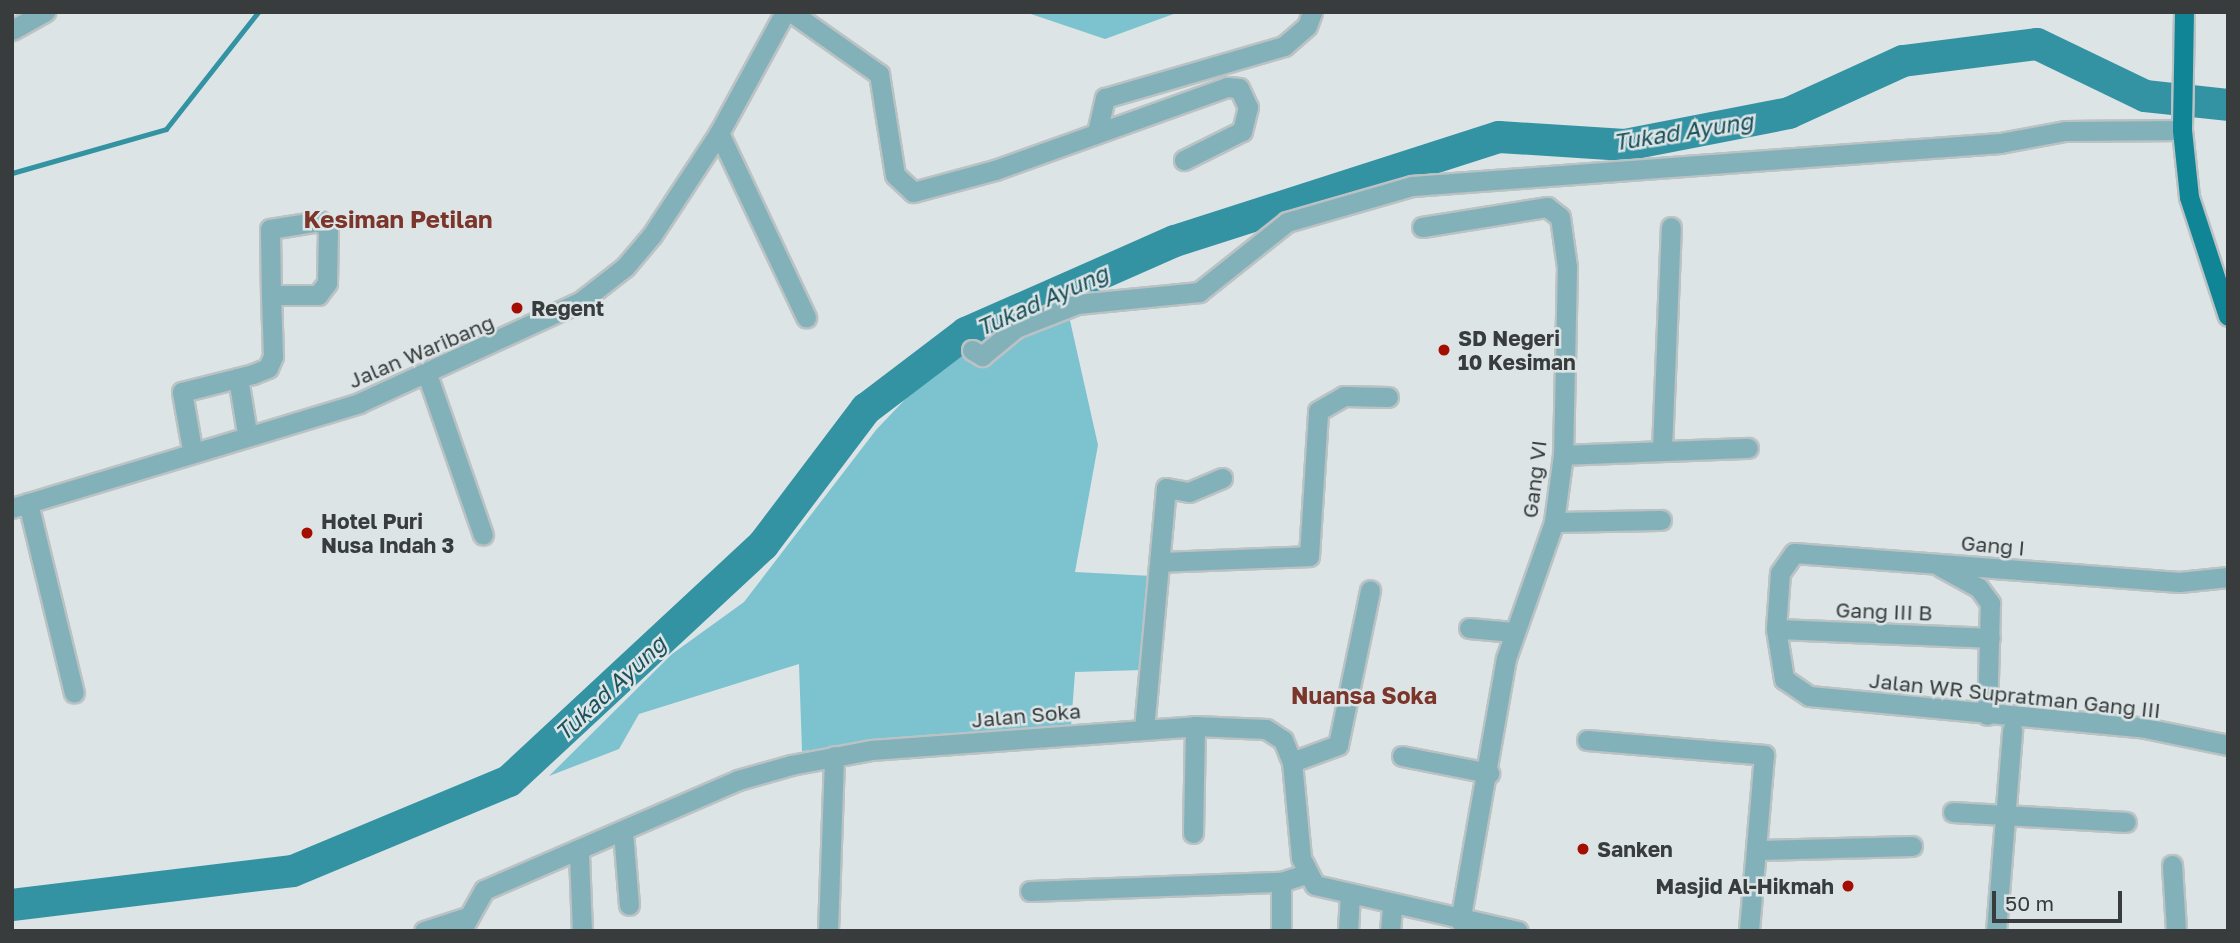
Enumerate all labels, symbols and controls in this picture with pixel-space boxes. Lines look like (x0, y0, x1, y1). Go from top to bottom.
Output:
water label: Tukad Ayung (1611, 106, 1755, 156)
district label: Kesiman Petilan (303, 205, 493, 233)
water label: Tukad Ayung (972, 259, 1112, 341)
place label: Regent (531, 295, 604, 321)
marker: Regent (509, 300, 525, 316)
street label: Jalan Waribang (344, 309, 498, 393)
place label: SD Negeri 10 Kesiman (1458, 325, 1576, 375)
marker: SD Negeri 10 Kesiman (1436, 342, 1452, 358)
street label: Gang VI (1517, 439, 1551, 519)
place label: Hotel Puri Nusa Indah 3 (321, 508, 454, 558)
marker: Hotel Puri Nusa Indah 3 (299, 525, 315, 541)
street label: Gang I (1960, 530, 2026, 560)
street label: Gang III B (1835, 597, 1933, 625)
water label: Tukad Ayung (549, 630, 671, 746)
street label: Jalan WR Supratman Gang III (1868, 667, 2162, 723)
district label: Nuansa Soka (1291, 681, 1437, 709)
street label: Jalan Soka (970, 698, 1082, 732)
place label: Sanken (1597, 836, 1673, 862)
marker: Sanken (1575, 841, 1591, 857)
place label: Masjid Al-Hikmah (1656, 873, 1834, 899)
scale bar (1995, 876, 2124, 920)
marker: Masjid Al-Hikmah (1840, 878, 1856, 894)
text: 50 m (2005, 890, 2054, 916)

